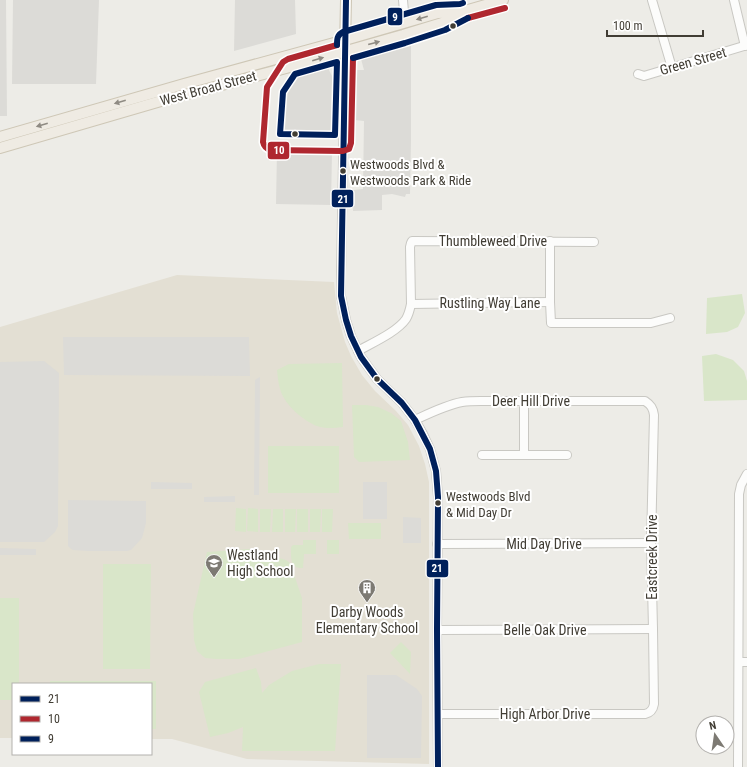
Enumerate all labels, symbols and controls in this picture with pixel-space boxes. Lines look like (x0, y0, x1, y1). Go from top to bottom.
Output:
line badge: 9 (387, 7, 403, 26)
text: 9 (392, 11, 398, 24)
scale bar (607, 12, 703, 38)
one-way arrow (416, 15, 428, 21)
text: 100 m (613, 19, 643, 33)
unlabelled marker (448, 21, 458, 31)
one-way arrow (368, 40, 380, 46)
street label: Green Street (658, 44, 728, 78)
one-way arrow (312, 56, 324, 62)
street label: West Broad Street (158, 67, 258, 109)
one-way arrow (114, 99, 126, 105)
one-way arrow (36, 122, 48, 128)
unlabelled marker (290, 129, 300, 139)
line badge: 10 (267, 141, 290, 160)
text: 10 (273, 144, 285, 157)
place label: Westwoods Blvd & Westwoods Park & Ride (350, 157, 471, 188)
marker: Westwoods Blvd & Westwoods Park & Ride (338, 166, 348, 176)
line badge: 21 (331, 189, 354, 208)
text: 21 (337, 193, 349, 206)
street label: Thumbleweed Drive (439, 233, 548, 249)
street label: Rustling Way Lane (440, 295, 541, 311)
unlabelled marker (372, 374, 382, 384)
street label: Deer Hill Drive (492, 393, 570, 409)
place label: Westwoods Blvd & Mid Day Dr (446, 489, 530, 520)
marker: Westwoods Blvd & Mid Day Dr (433, 498, 443, 508)
street label: Eastcreek Drive (644, 514, 660, 600)
street label: Mid Day Drive (506, 536, 582, 552)
place label: Westland High School (227, 547, 294, 579)
school or university icon: Westland High School (204, 553, 224, 578)
line badge: 21 (426, 559, 449, 578)
text: 21 (431, 562, 443, 575)
building icon: Darby Woods Elementary School (357, 578, 377, 603)
place label: Darby Woods Elementary School (316, 604, 418, 636)
street label: Belle Oak Drive (504, 622, 587, 638)
legend (12, 683, 152, 755)
text: 21 (48, 692, 60, 706)
street label: High Arbor Drive (500, 706, 591, 722)
text: 10 (48, 712, 60, 726)
north arrow (695, 715, 735, 755)
text: N (708, 719, 718, 733)
text: 9 (48, 732, 54, 746)

